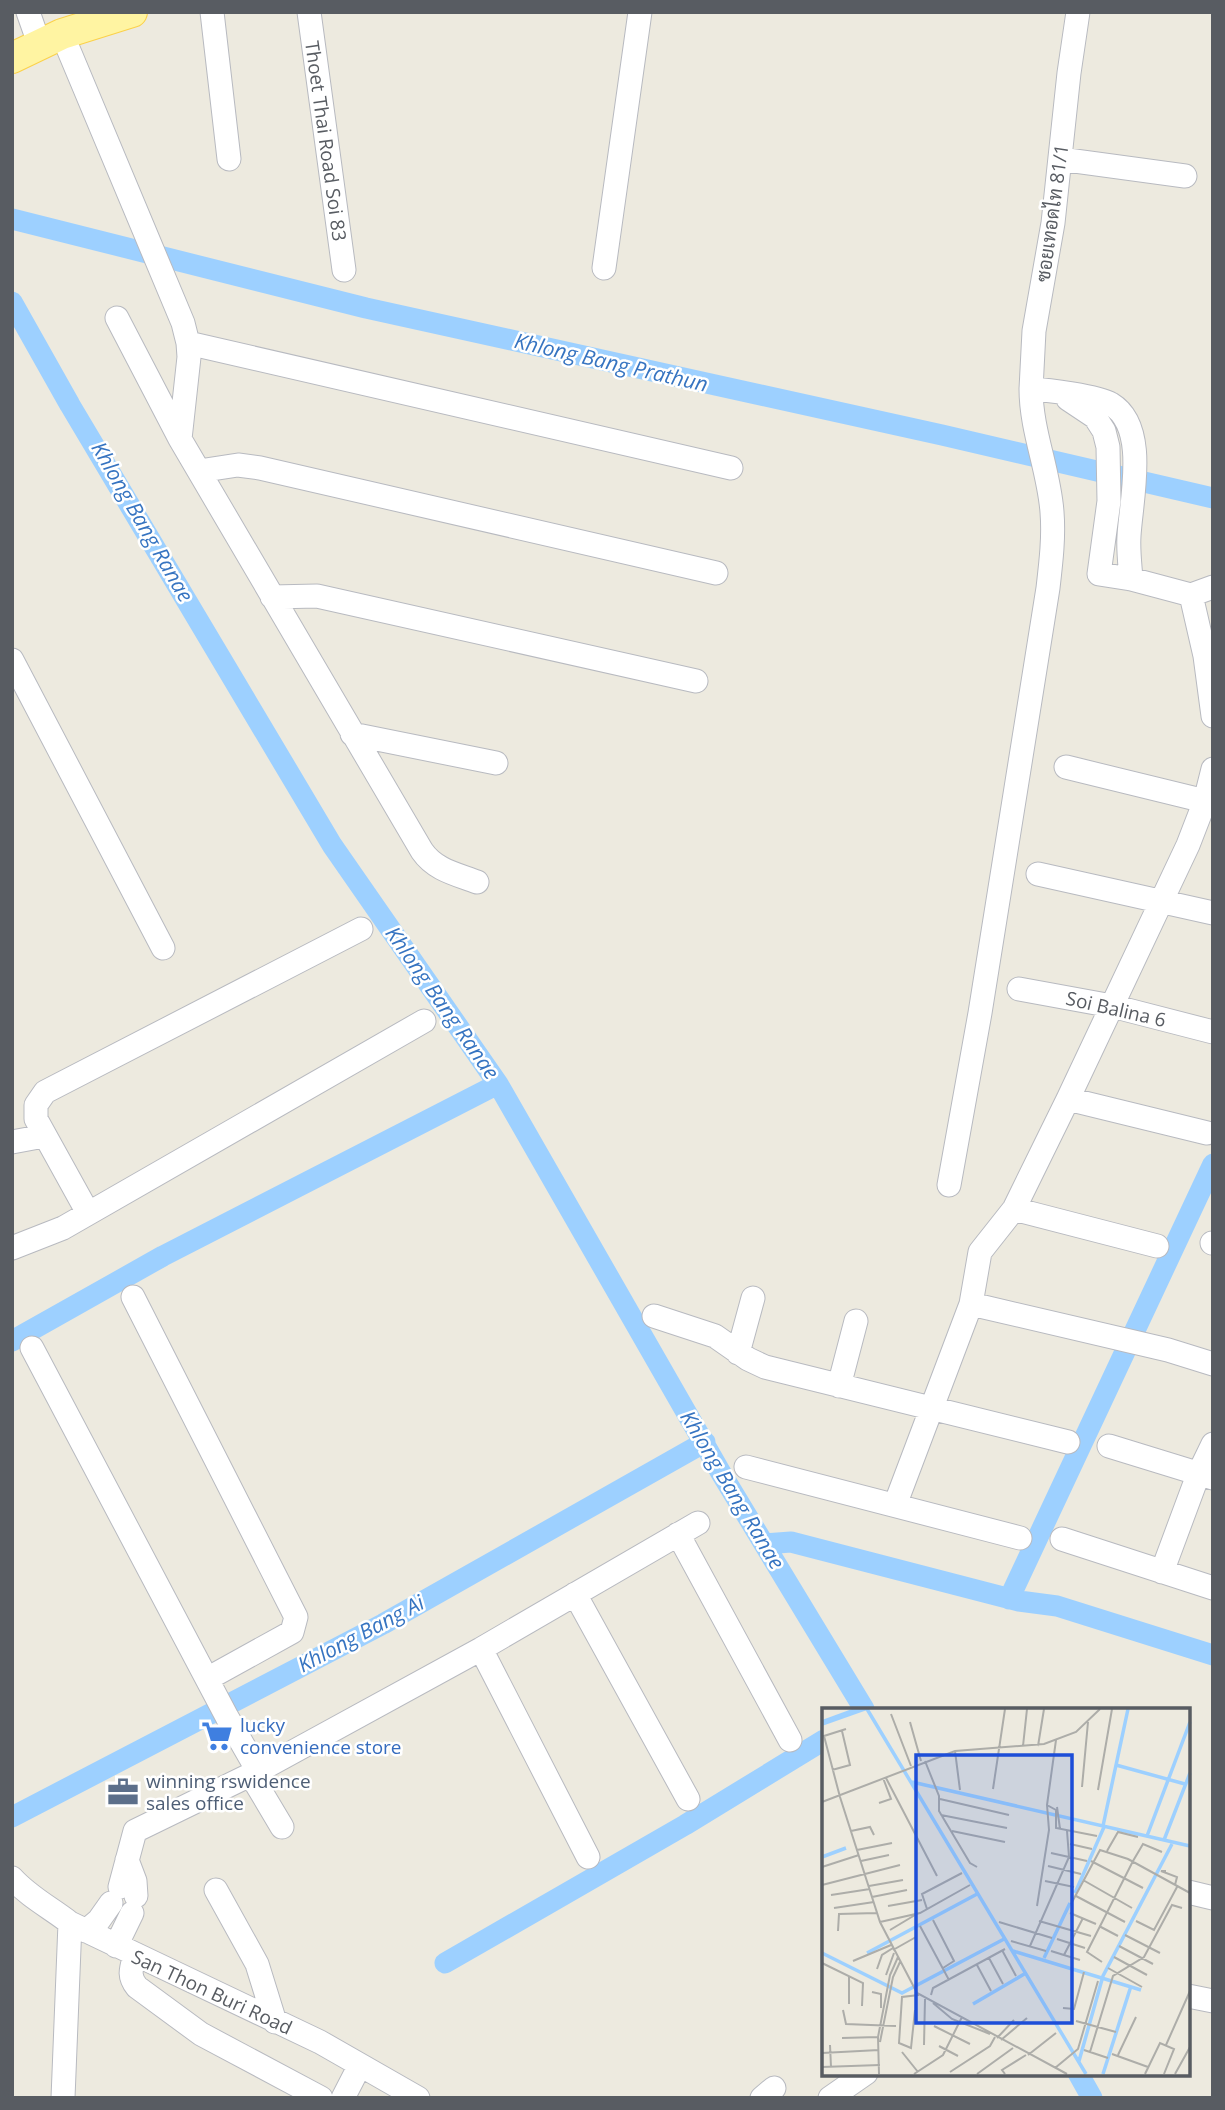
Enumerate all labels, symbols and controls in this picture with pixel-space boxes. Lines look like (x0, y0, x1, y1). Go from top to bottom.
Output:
street label: Thoet Thai Road Soi 83 (299, 39, 353, 243)
street label: ซอยเทอดไท 81/1 (1029, 142, 1075, 284)
water label: Khlong Bang Prathun (512, 326, 711, 398)
water label: Khlong Bang Ranae (86, 436, 200, 607)
water label: Khlong Bang Ranae (380, 920, 506, 1084)
street label: Soi Balina 6 (1063, 985, 1169, 1033)
water label: Khlong Bang Ranae (674, 1405, 791, 1574)
water label: Khlong Bang Ai (292, 1588, 429, 1678)
inset map (822, 1708, 1190, 2075)
place label: lucky convenience store (240, 1712, 402, 1760)
supermarket icon: lucky convenience store (200, 1719, 234, 1753)
place label: winning rswidence sales office (146, 1768, 311, 1816)
office icon: winning rswidence sales office (106, 1775, 140, 1809)
street label: San Thon Buri Road (127, 1943, 297, 2041)

